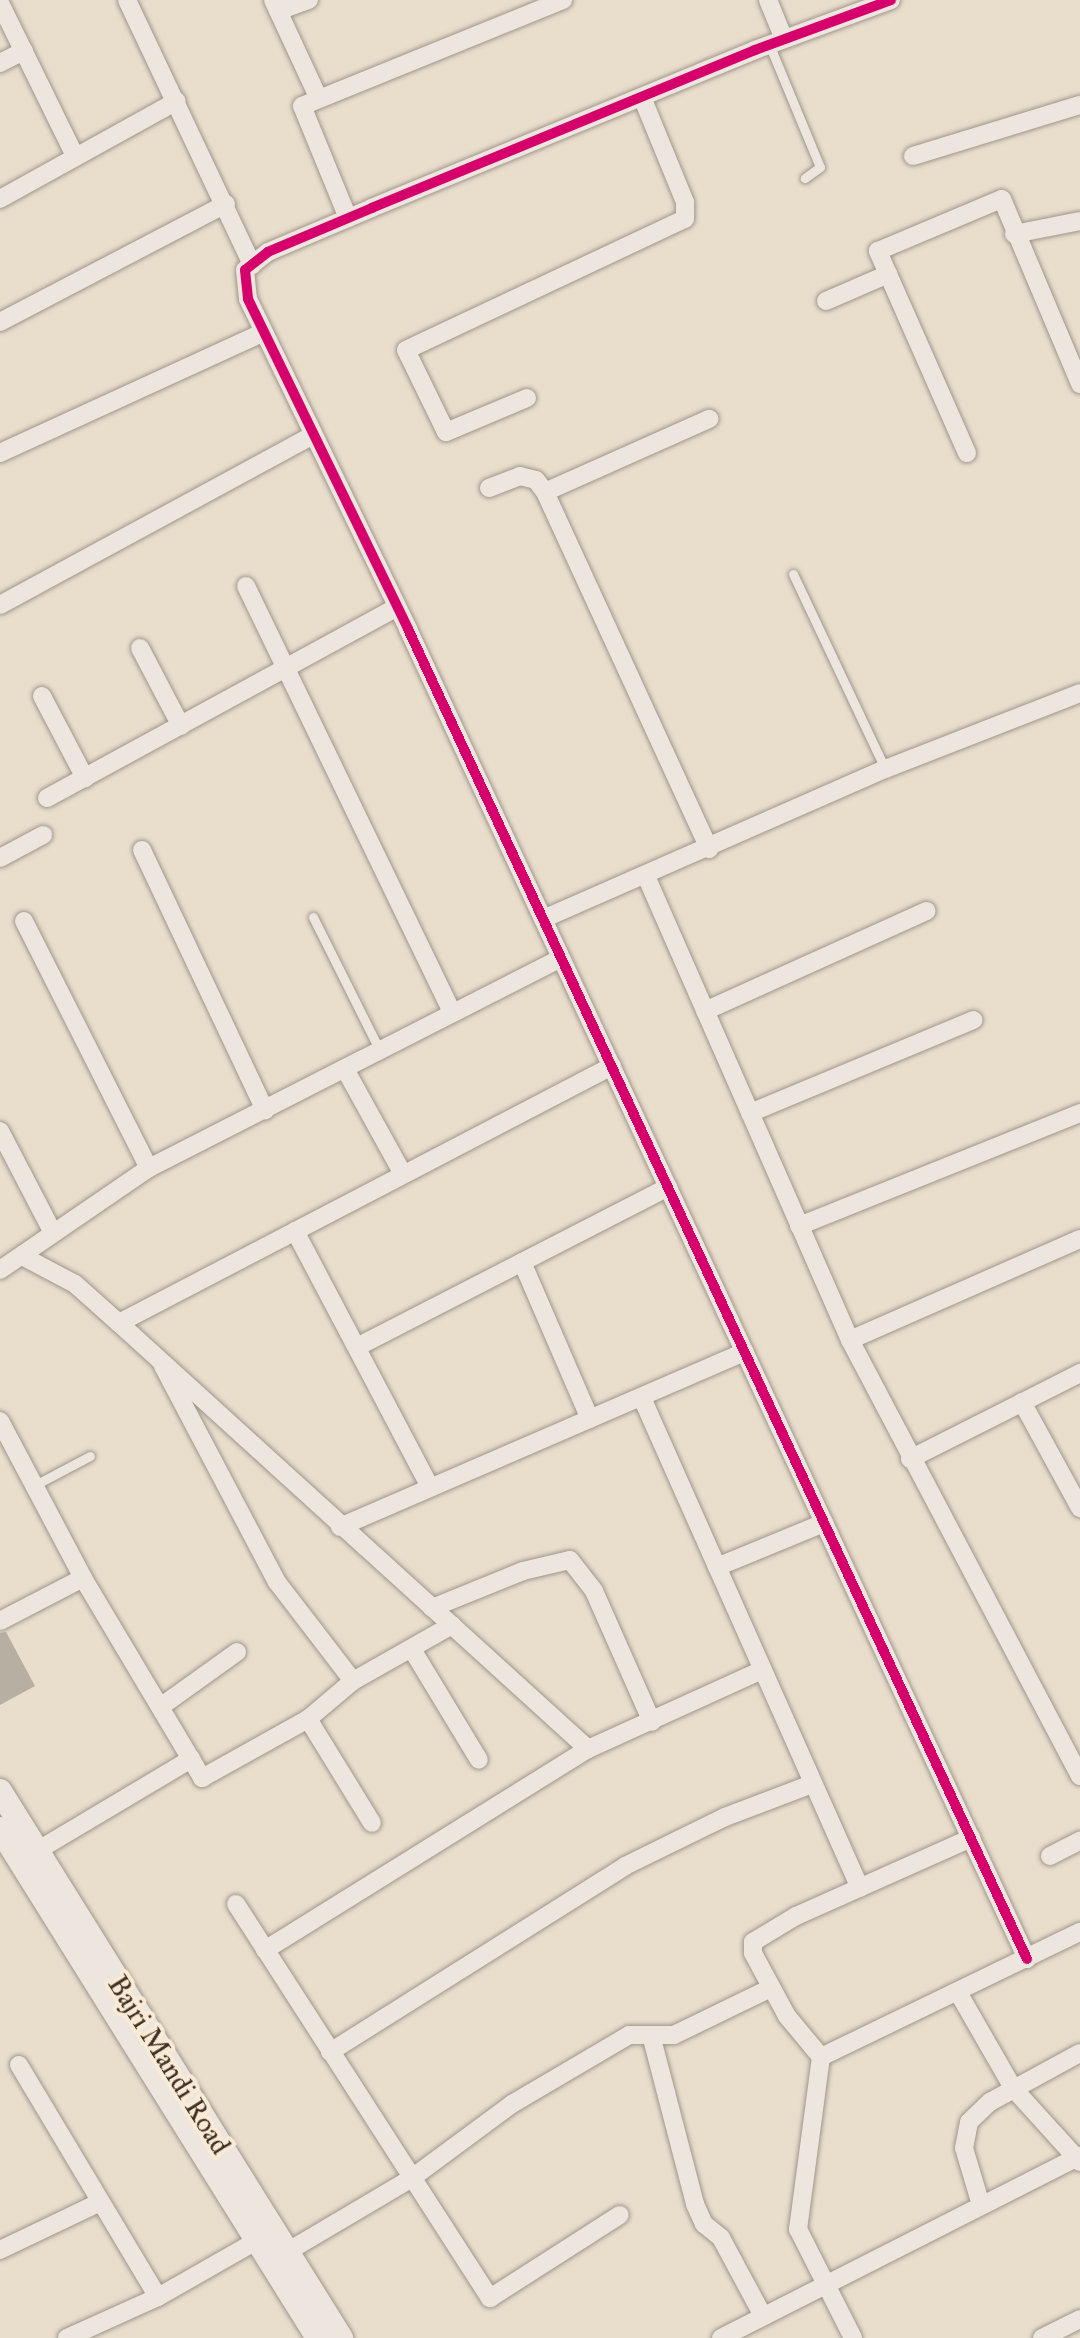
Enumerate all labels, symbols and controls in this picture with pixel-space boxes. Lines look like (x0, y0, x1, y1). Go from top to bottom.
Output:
street label: Bajri Mandi Road (101, 1969, 237, 2161)

